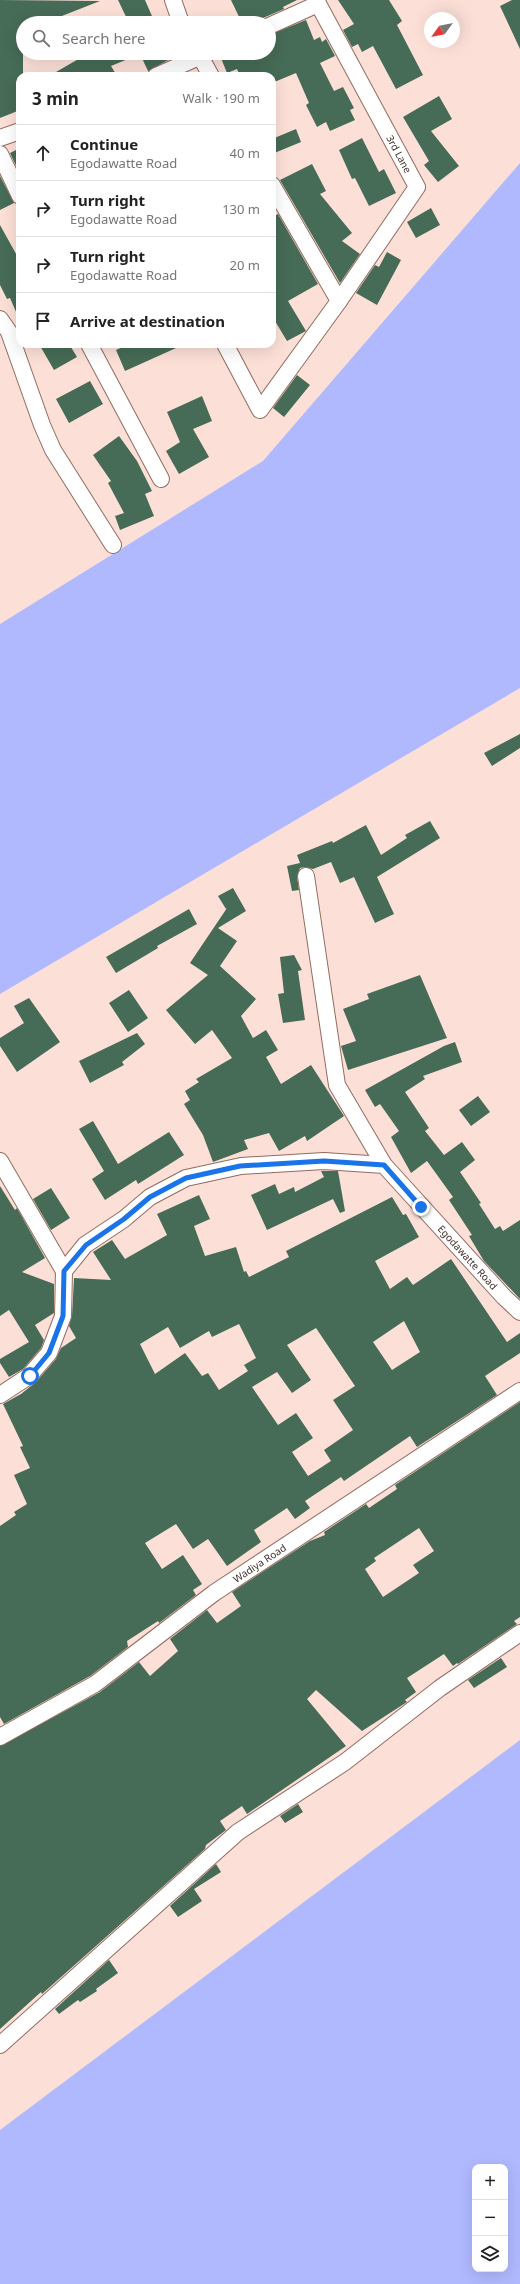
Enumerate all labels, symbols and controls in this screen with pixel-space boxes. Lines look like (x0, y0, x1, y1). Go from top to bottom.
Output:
north arrow (424, 12, 460, 48)
search box (16, 16, 276, 60)
icon: search (30, 27, 52, 49)
text: Search here (62, 28, 145, 48)
text: 3 min (32, 87, 79, 110)
text: Walk · 190 m (182, 89, 260, 107)
street label: 3rd Lane (383, 133, 415, 176)
text: Continue (70, 134, 138, 154)
icon: ahead (32, 142, 54, 164)
text: 40 m (230, 144, 260, 162)
text: Egodawatte Road (70, 154, 177, 172)
text: Turn right (70, 190, 145, 210)
icon: right (32, 198, 54, 220)
text: 130 m (222, 200, 260, 218)
text: Egodawatte Road (70, 210, 177, 228)
text: Turn right (70, 246, 145, 266)
icon: right (32, 254, 54, 276)
text: 20 m (230, 256, 260, 274)
text: Egodawatte Road (70, 266, 177, 284)
icon: arrive (32, 310, 54, 332)
text: Arrive at destination (70, 311, 225, 331)
route end (412, 1198, 430, 1216)
street label: Egodawatte Road (435, 1222, 501, 1293)
route start (21, 1367, 39, 1385)
street label: Wadiya Road (230, 1540, 289, 1586)
map controls (472, 2164, 508, 2272)
button: + (472, 2164, 508, 2200)
button: − (472, 2200, 508, 2236)
button: layers (472, 2236, 508, 2272)

